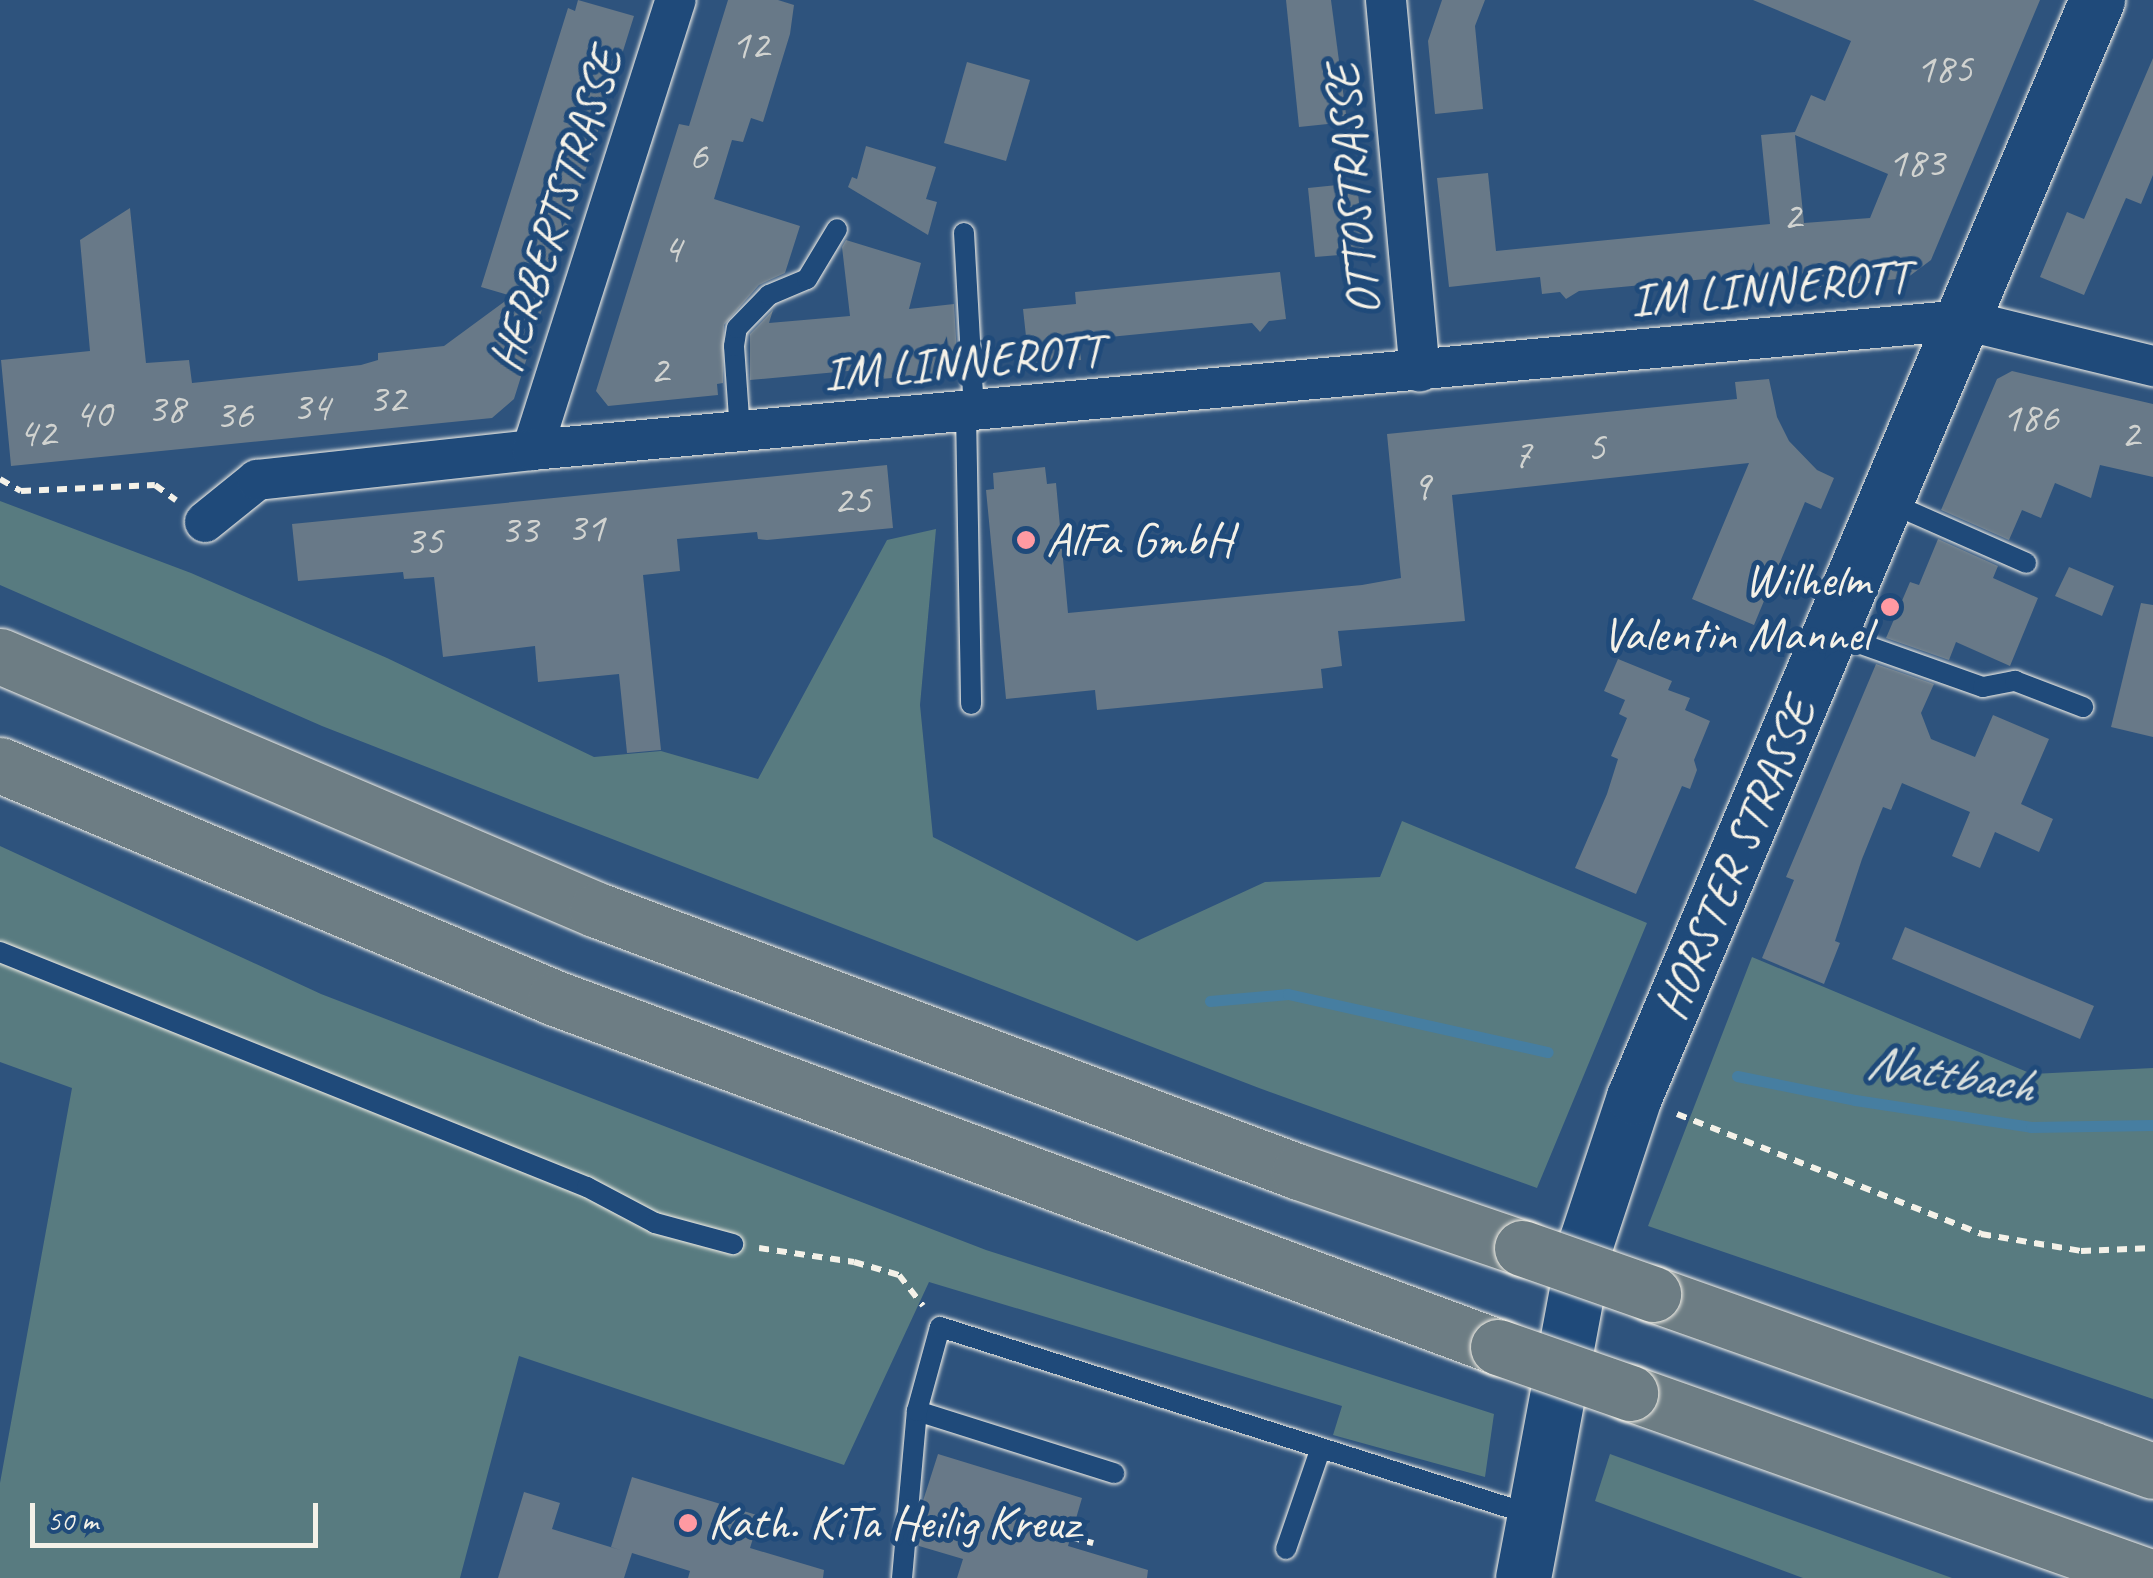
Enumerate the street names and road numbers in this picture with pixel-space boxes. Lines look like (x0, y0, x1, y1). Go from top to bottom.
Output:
street label: HERBERTSTRASSE (477, 41, 635, 379)
street label: OTTOSTRASSE (1313, 62, 1393, 318)
street label: IM LINNEROTT (1630, 247, 1910, 329)
street label: IM LINNEROTT (823, 321, 1103, 403)
street label: HORSTER STRASSE (1641, 690, 1829, 1028)

